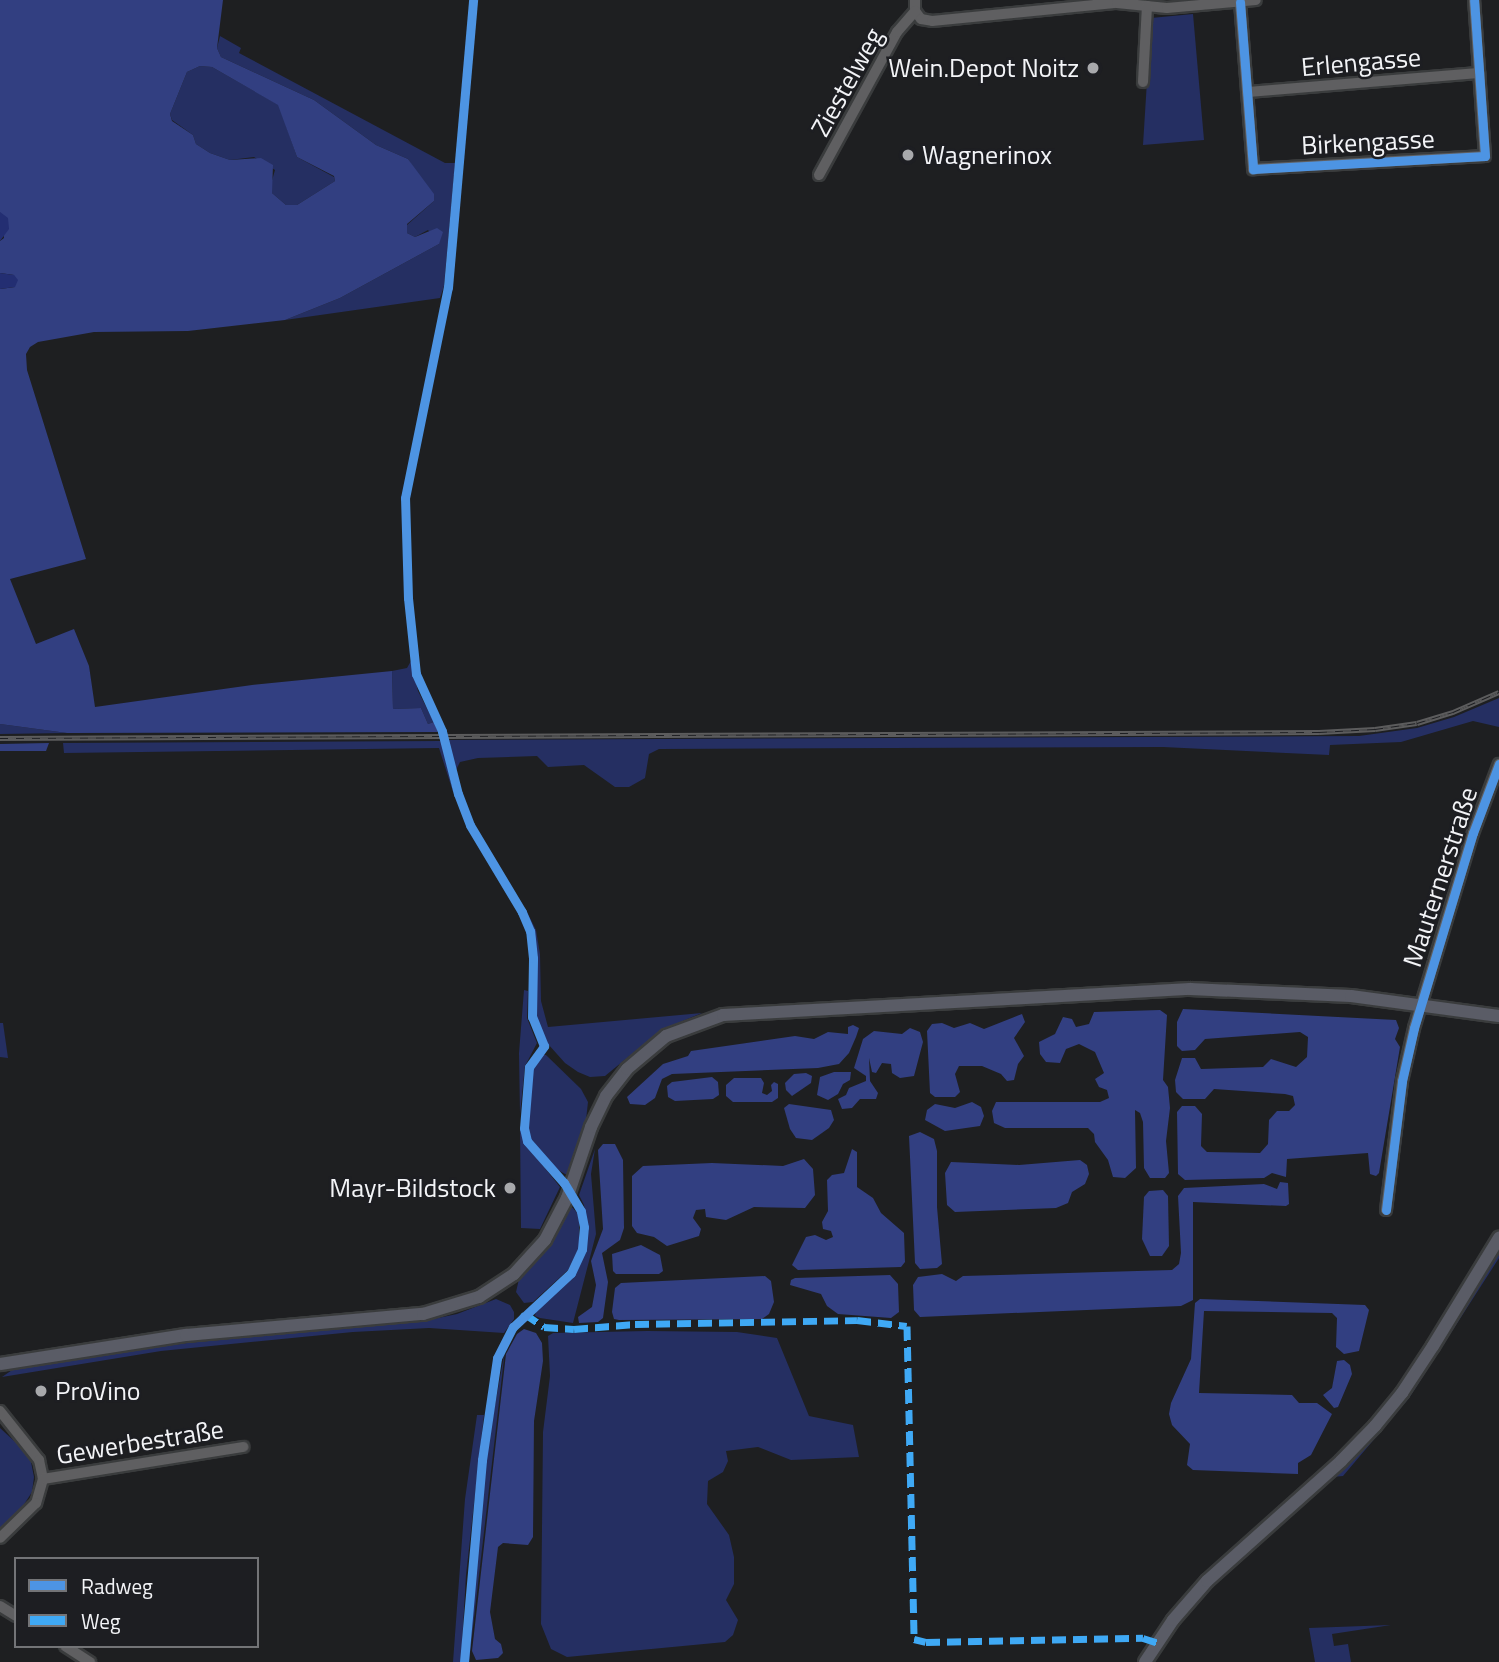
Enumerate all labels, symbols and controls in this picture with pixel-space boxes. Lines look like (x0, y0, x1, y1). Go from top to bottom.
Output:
street label: Ziestelweg (804, 22, 890, 142)
street label: Erlengasse (1300, 41, 1422, 83)
place label: Wein.Depot Noitz (888, 52, 1079, 84)
marker: Wein.Depot Noitz (1085, 60, 1101, 76)
street label: Birkengasse (1300, 123, 1436, 161)
place label: Wagnerinox (922, 139, 1052, 171)
marker: Wagnerinox (900, 147, 916, 163)
street label: Mauternerstraße (1396, 783, 1484, 971)
place label: Mayr-Bildstock (329, 1172, 496, 1204)
marker: Mayr-Bildstock (502, 1180, 518, 1196)
place label: ProVino (55, 1375, 141, 1407)
marker: ProVino (33, 1383, 49, 1399)
street label: Gewerbestraße (54, 1413, 226, 1471)
legend (14, 1557, 259, 1648)
text: Radweg (81, 1570, 153, 1602)
text: Weg (81, 1605, 121, 1637)

